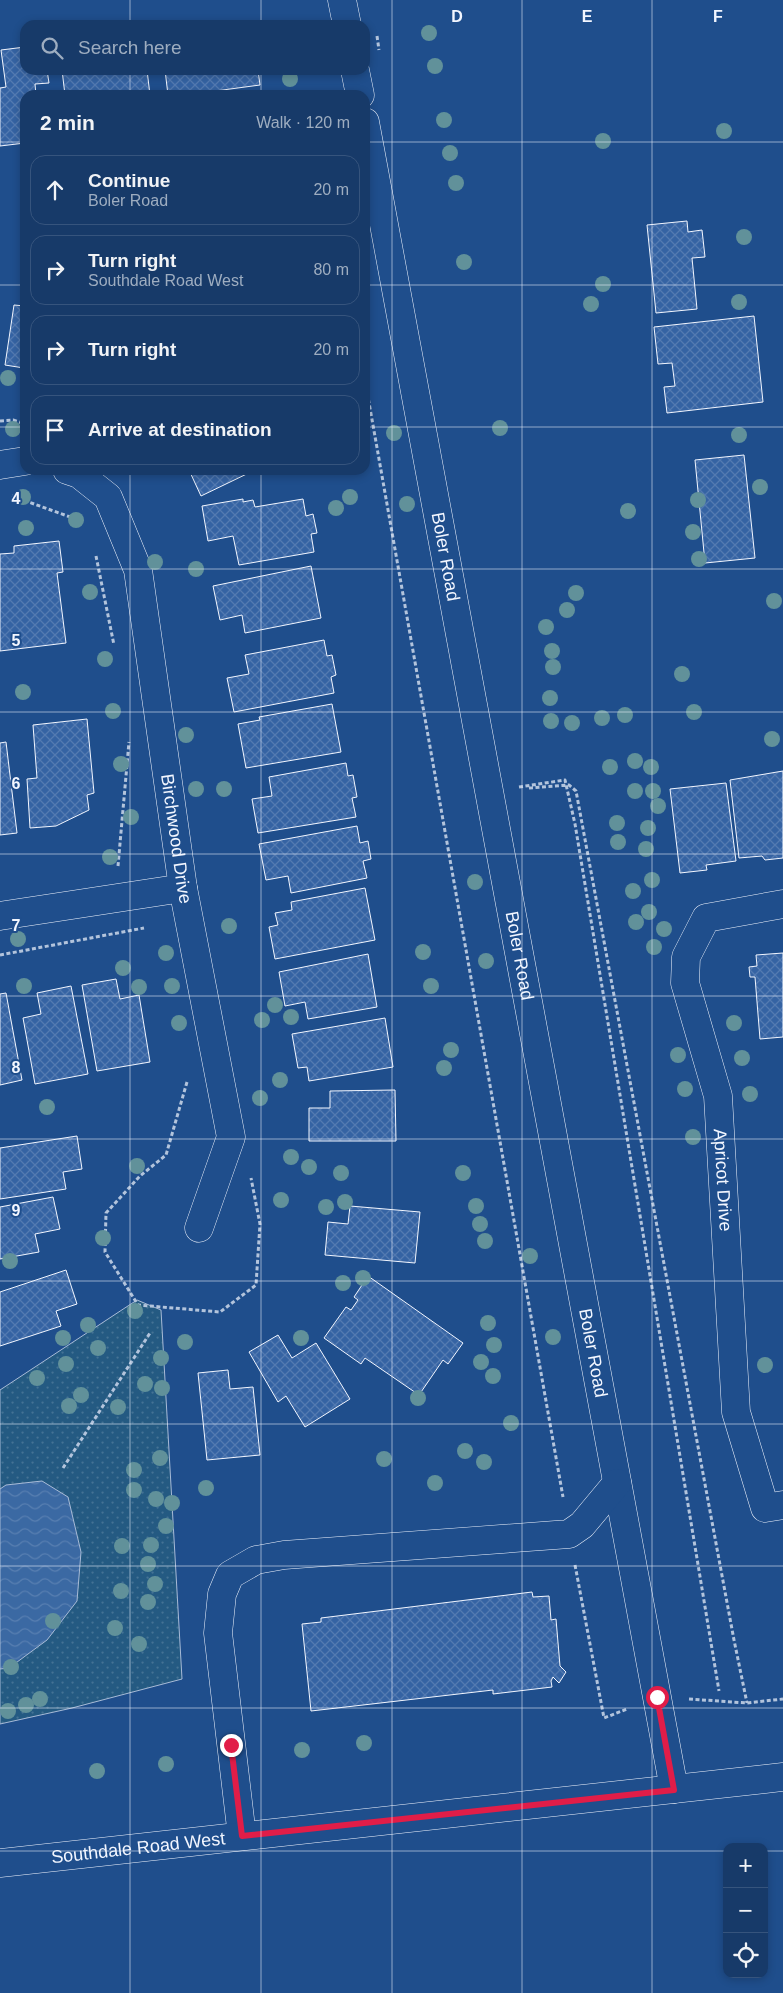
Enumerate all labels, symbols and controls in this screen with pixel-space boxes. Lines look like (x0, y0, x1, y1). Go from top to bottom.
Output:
text: D (451, 8, 463, 25)
text: E (582, 8, 593, 25)
text: F (713, 8, 723, 25)
search box (20, 20, 370, 75)
icon: search (38, 34, 66, 62)
text: Search here (78, 37, 182, 58)
text: 2 min (40, 111, 95, 134)
text: Walk · 120 m (256, 114, 350, 131)
text: Continue (88, 170, 170, 191)
icon: ahead (41, 176, 69, 204)
text: 20 m (313, 181, 349, 198)
text: Boler Road (88, 192, 168, 209)
text: Turn right (88, 250, 176, 271)
icon: right (41, 256, 69, 284)
text: 80 m (313, 261, 349, 278)
text: Southdale Road West (88, 272, 243, 289)
icon: right (41, 336, 69, 364)
text: Turn right (88, 339, 176, 360)
text: 20 m (313, 341, 349, 358)
icon: arrive (41, 416, 69, 444)
text: Arrive at destination (88, 419, 272, 440)
text: 4 (12, 490, 21, 507)
street label: Boler Road (428, 510, 464, 603)
text: 5 (12, 632, 21, 649)
street label: Birchwood Drive (157, 772, 196, 905)
text: 6 (12, 775, 21, 792)
street label: Boler Road (502, 910, 538, 1002)
text: 7 (12, 917, 21, 934)
text: 8 (12, 1059, 21, 1076)
street label: Apricot Drive (710, 1128, 736, 1232)
text: 9 (12, 1202, 21, 1219)
street label: Boler Road (575, 1307, 611, 1399)
route start (646, 1686, 669, 1709)
route end (220, 1734, 243, 1757)
street label: Southdale Road West (50, 1828, 226, 1867)
map controls (723, 1843, 768, 1978)
button: + (723, 1843, 768, 1888)
button: − (723, 1888, 768, 1933)
button: locate (723, 1933, 768, 1978)

